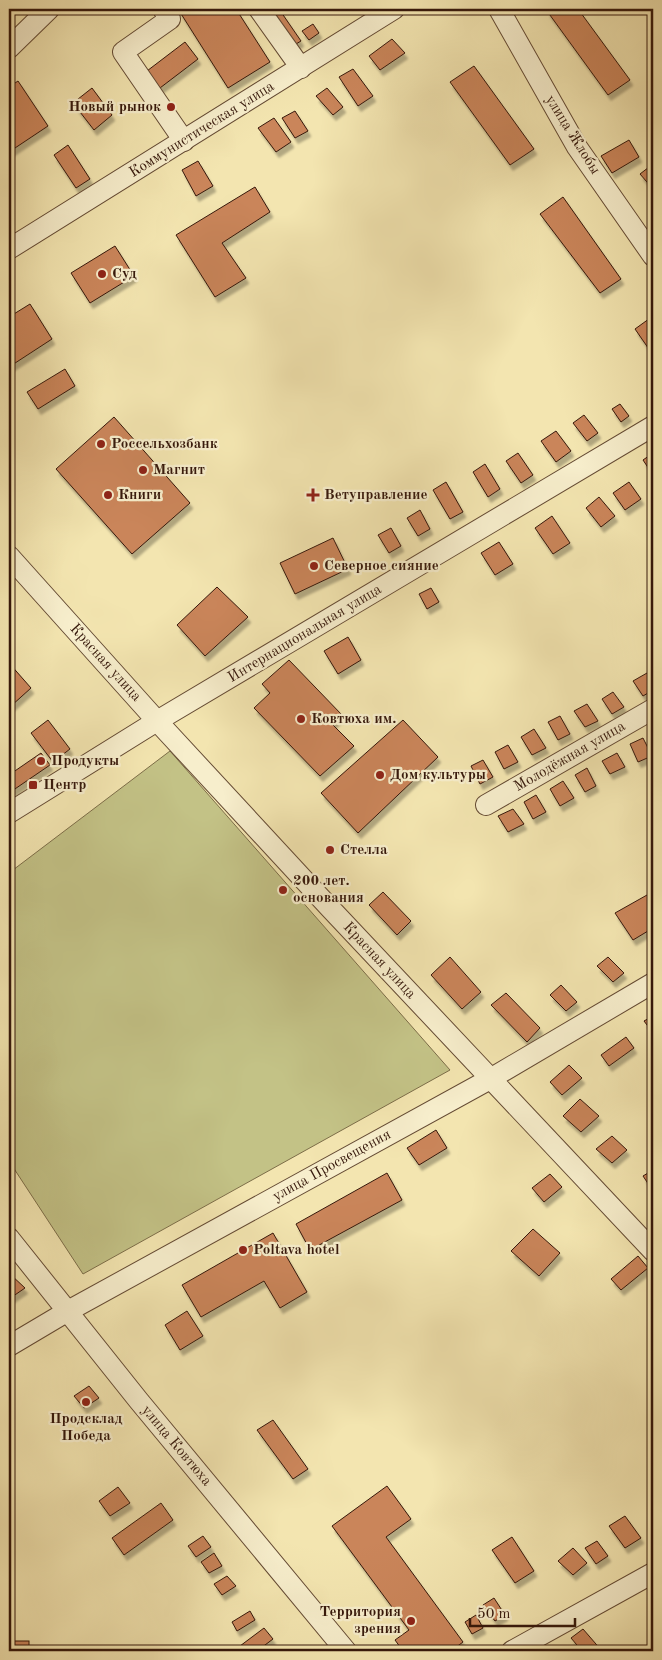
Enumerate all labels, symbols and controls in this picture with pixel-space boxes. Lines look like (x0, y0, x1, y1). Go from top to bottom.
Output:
street label: Коммунистическая улица (127, 79, 278, 181)
street label: улица Жлобы (542, 93, 602, 177)
place label: Новый рынок (68, 100, 161, 115)
marker: Новый рынок (165, 101, 177, 113)
place label: Суд (112, 267, 137, 282)
marker: Суд (96, 268, 108, 280)
place label: Россельхозбанк (111, 437, 218, 452)
marker: Россельхозбанк (95, 438, 107, 450)
place label: Магнит (153, 463, 205, 478)
marker: Магнит (137, 464, 149, 476)
place label: Книги (118, 488, 161, 503)
marker: Ветуправление (306, 488, 320, 502)
place label: Ветуправление (324, 488, 428, 503)
marker: Книги (102, 489, 114, 501)
place label: Северное сияние (324, 559, 439, 574)
marker: Северное сияние (308, 560, 320, 572)
street label: Интернациональная улица (226, 582, 385, 686)
street label: Красная улица (66, 621, 144, 705)
place label: Ковтюха им. (311, 712, 397, 727)
marker: Ковтюха им. (295, 713, 307, 725)
street label: Молодёжная улица (512, 719, 629, 795)
place label: Продукты (51, 754, 119, 769)
marker: Продукты (35, 755, 47, 767)
place label: Дом культуры (390, 768, 486, 783)
marker: Дом культуры (374, 769, 386, 781)
place label: Центр (43, 778, 86, 793)
marker: Центр (27, 779, 39, 791)
place label: Стелла (340, 843, 388, 858)
marker: Стелла (324, 844, 336, 856)
place label: 200 лет. основания (293, 874, 364, 906)
marker: 200 лет. основания (277, 884, 289, 896)
street label: Красная улица (340, 920, 419, 1003)
street label: улица Просвещения (270, 1127, 394, 1205)
place label: Poltava hotel (253, 1243, 340, 1258)
marker: Poltava hotel (237, 1244, 249, 1256)
marker: Продсклад Победа (80, 1396, 92, 1408)
street label: улица Ковтюха (138, 1403, 214, 1490)
place label: Продсклад Победа (49, 1412, 123, 1444)
scale bar (470, 1595, 574, 1627)
place label: Территория зрения (320, 1605, 401, 1637)
text: 50 m (477, 1607, 511, 1622)
marker: Территория зрения (405, 1615, 417, 1627)

